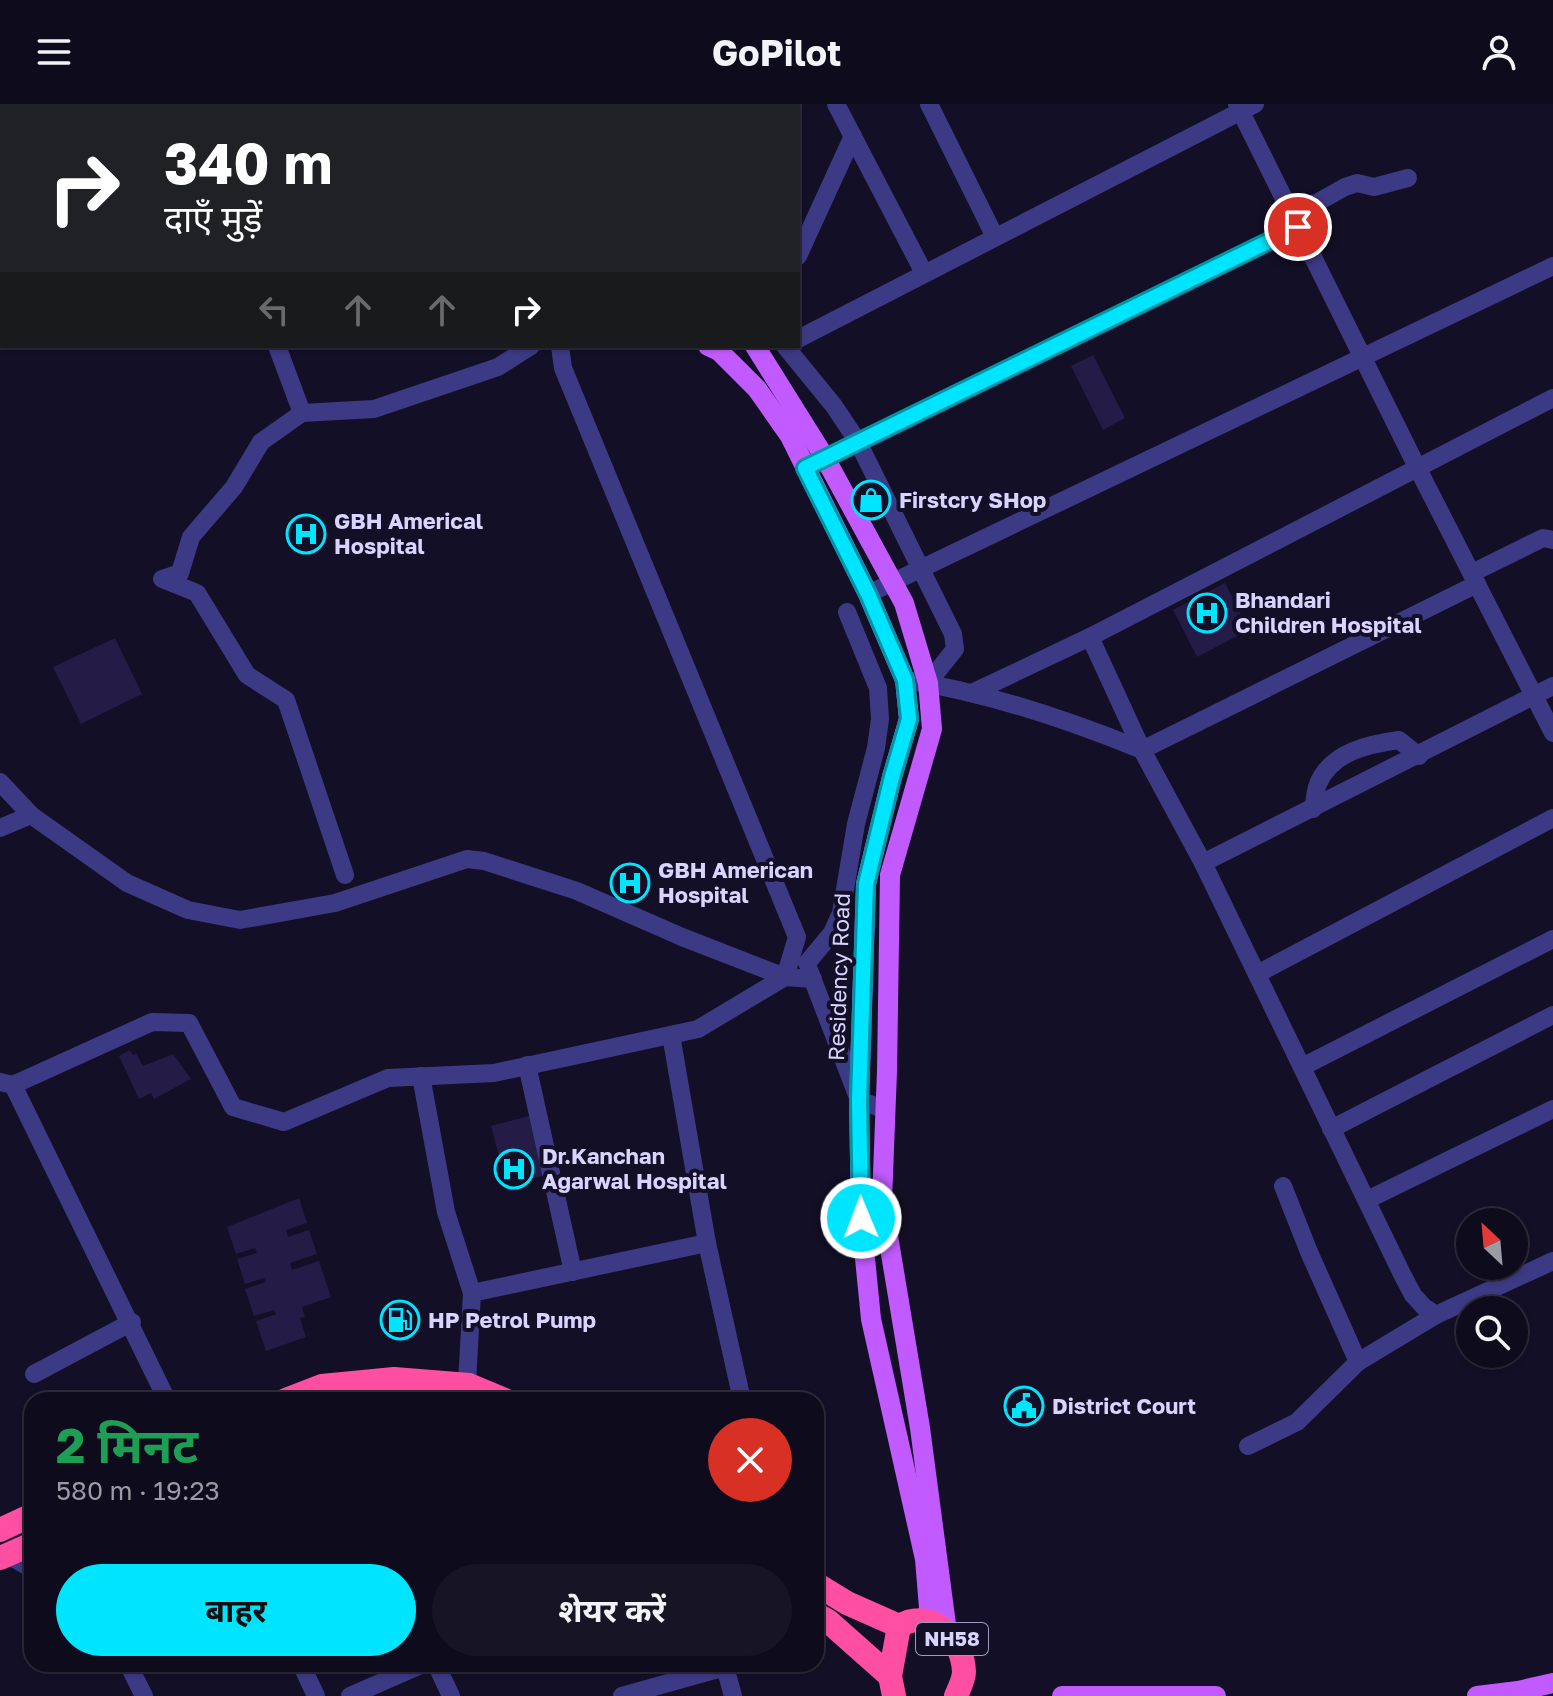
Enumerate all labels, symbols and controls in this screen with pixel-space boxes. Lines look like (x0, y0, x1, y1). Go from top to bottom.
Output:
icon: menu (32, 30, 76, 74)
icon: person (1477, 30, 1521, 74)
text: GoPilot (712, 31, 841, 74)
text: 340 m (164, 129, 333, 196)
icon: right (32, 136, 136, 240)
pin (1264, 193, 1332, 261)
text: दाएँ मुड़ें (164, 197, 262, 240)
icon: arrive (1276, 205, 1320, 249)
icon: left (252, 288, 296, 332)
icon: ahead (336, 288, 380, 332)
icon: ahead (420, 288, 464, 332)
icon: right (504, 288, 548, 332)
shop icon: Firstcry SHop (850, 479, 892, 521)
place label: Firstcry SHop (899, 486, 1046, 513)
place label: GBH Americal Hospital (334, 507, 483, 559)
hospital icon: GBH Americal Hospital (285, 513, 327, 555)
place label: Bhandari Children Hospital (1235, 586, 1422, 638)
hospital icon: Bhandari Children Hospital (1186, 592, 1228, 634)
place label: GBH American Hospital (658, 856, 813, 908)
hospital icon: GBH American Hospital (609, 862, 651, 904)
street label: Residency Road (822, 892, 855, 1061)
place label: Dr.Kanchan Agarwal Hospital (542, 1142, 727, 1194)
hospital icon: Dr.Kanchan Agarwal Hospital (493, 1148, 535, 1190)
position arrow (819, 1176, 903, 1260)
north arrow (1456, 1208, 1528, 1280)
map controls (1456, 1208, 1528, 1368)
button: search (1456, 1296, 1528, 1368)
fuel station icon: HP Petrol Pump (379, 1299, 421, 1341)
place label: HP Petrol Pump (428, 1306, 596, 1333)
public building icon: District Court (1003, 1385, 1045, 1427)
place label: District Court (1052, 1392, 1196, 1419)
text: 2 मिनट (56, 1416, 198, 1474)
button: close (708, 1418, 792, 1502)
text: 580 m · 19:23 (56, 1475, 220, 1506)
button: बाहर (56, 1564, 416, 1656)
button: शेयर करें (432, 1564, 792, 1656)
road number: NH58 (916, 1623, 988, 1655)

